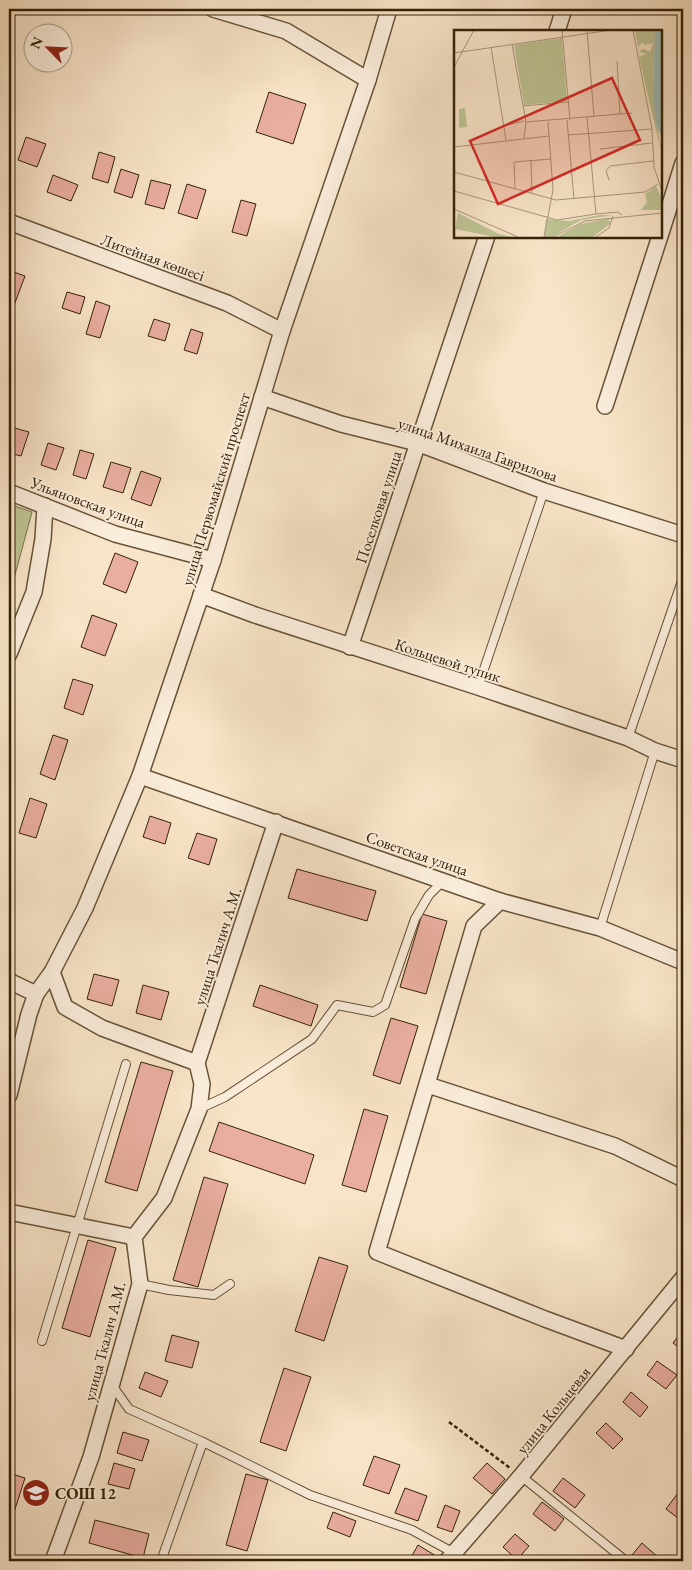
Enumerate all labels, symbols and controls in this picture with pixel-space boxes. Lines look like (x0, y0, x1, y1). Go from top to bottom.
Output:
north arrow (22, 22, 72, 72)
inset map (454, 30, 662, 238)
text: N (26, 33, 47, 52)
street label: Литейная көшесі (98, 229, 208, 286)
street label: улица Первомайский проспект (176, 390, 255, 588)
street label: улица Михаила Гаврилова (395, 412, 561, 487)
street label: Поселковая улица (350, 447, 407, 566)
street label: Ульяновская улица (27, 472, 149, 533)
street label: Кольцевой тупик (392, 633, 504, 688)
street label: Советская улица (363, 826, 471, 881)
street label: улица Ткалич А.М. (189, 884, 246, 1008)
street label: улица Ткалич А.М. (78, 1279, 131, 1403)
street label: улица Кольцевая (512, 1362, 595, 1459)
school or university icon: СОШ 12 (21, 1478, 51, 1508)
place label: СОШ 12 (55, 1483, 117, 1504)

